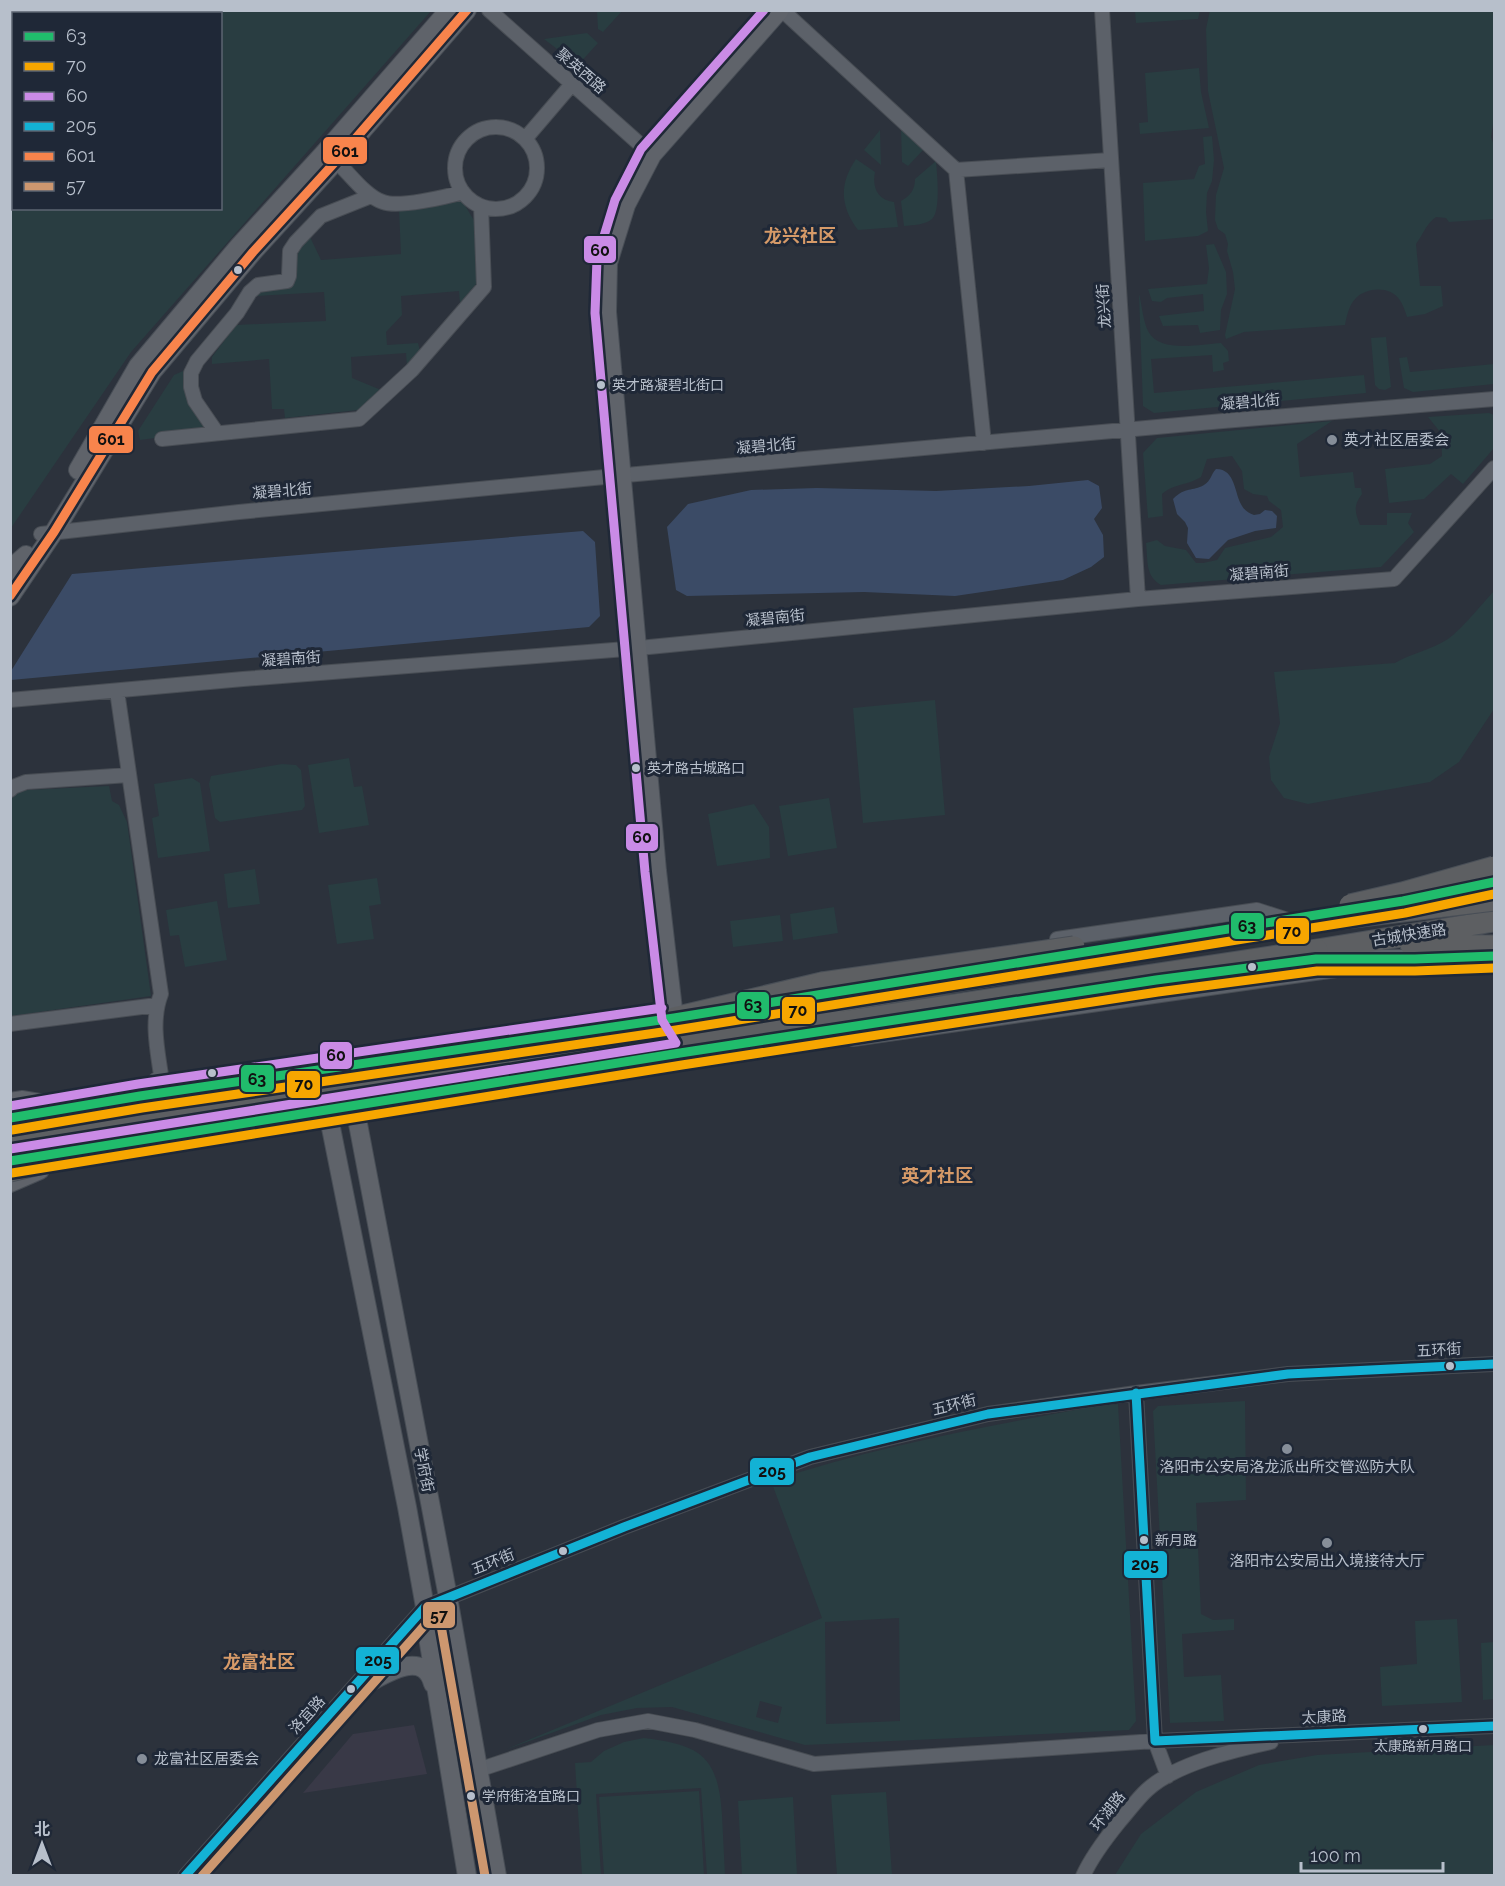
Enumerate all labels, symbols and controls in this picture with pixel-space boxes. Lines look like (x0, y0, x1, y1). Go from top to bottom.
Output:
legend (12, 12, 222, 210)
text: 63 (66, 25, 86, 46)
street label: 聚英西路 (552, 45, 610, 97)
text: 70 (66, 55, 87, 76)
text: 60 (66, 85, 88, 106)
text: 205 (66, 115, 96, 136)
line badge: 601 (322, 136, 368, 165)
text: 601 (331, 142, 359, 161)
text: 601 (66, 145, 96, 166)
text: 57 (66, 175, 86, 196)
district label: 龙兴社区 (764, 225, 836, 246)
line badge: 60 (583, 235, 617, 264)
text: 60 (590, 241, 610, 260)
unlabelled marker (232, 264, 244, 276)
street label: 龙兴街 (1093, 283, 1115, 329)
place label: 英才路凝碧北街口 (612, 377, 724, 393)
marker: 英才路凝碧北街口 (595, 379, 607, 391)
street label: 凝碧北街 (1219, 390, 1281, 414)
line badge: 601 (88, 425, 134, 454)
text: 601 (97, 430, 125, 449)
place label: 英才社区居委会 (1344, 431, 1449, 449)
marker: 英才社区居委会 (1325, 433, 1339, 447)
street label: 凝碧北街 (735, 434, 797, 458)
street label: 凝碧北街 (251, 479, 313, 503)
street label: 凝碧南街 (1228, 561, 1290, 585)
street label: 凝碧南街 (744, 606, 806, 630)
street label: 凝碧南街 (260, 648, 322, 670)
place label: 英才路古城路口 (647, 760, 745, 776)
marker: 英才路古城路口 (630, 762, 642, 774)
line badge: 60 (625, 823, 659, 852)
text: 60 (632, 828, 652, 847)
line badge: 63 (1230, 912, 1265, 940)
text: 63 (1238, 917, 1256, 936)
line badge: 70 (1275, 917, 1310, 945)
street label: 古城快速路 (1371, 920, 1447, 950)
text: 70 (1283, 922, 1302, 941)
unlabelled marker (1246, 961, 1258, 973)
line badge: 63 (736, 991, 770, 1020)
text: 63 (744, 996, 762, 1015)
line badge: 70 (781, 996, 816, 1025)
text: 70 (789, 1001, 808, 1020)
line badge: 60 (319, 1041, 353, 1070)
text: 60 (326, 1046, 346, 1065)
line badge: 63 (240, 1064, 275, 1093)
unlabelled marker (206, 1067, 218, 1079)
text: 63 (248, 1070, 266, 1089)
line badge: 70 (286, 1070, 321, 1099)
text: 70 (295, 1075, 314, 1094)
district label: 英才社区 (901, 1165, 973, 1186)
street label: 五环街 (1416, 1340, 1462, 1360)
unlabelled marker (1444, 1360, 1456, 1372)
street label: 五环街 (930, 1391, 978, 1419)
marker: 洛阳市公安局洛龙派出所交管巡防大队 (1280, 1442, 1294, 1456)
street label: 学府街 (411, 1446, 437, 1494)
line badge: 205 (749, 1457, 795, 1486)
place label: 洛阳市公安局洛龙派出所交管巡防大队 (1159, 1458, 1415, 1476)
text: 205 (758, 1462, 786, 1481)
place label: 新月路 (1155, 1532, 1197, 1548)
marker: 新月路 (1138, 1534, 1150, 1546)
marker: 洛阳市公安局出入境接待大厅 (1320, 1536, 1334, 1550)
street label: 五环街 (469, 1545, 517, 1579)
unlabelled marker (557, 1545, 569, 1557)
line badge: 205 (1123, 1550, 1168, 1579)
place label: 洛阳市公安局出入境接待大厅 (1229, 1552, 1425, 1570)
text: 205 (1131, 1555, 1159, 1574)
line badge: 57 (422, 1601, 456, 1629)
text: 57 (430, 1606, 448, 1625)
line badge: 205 (355, 1646, 400, 1675)
district label: 龙富社区 (223, 1651, 295, 1672)
text: 205 (364, 1651, 392, 1670)
unlabelled marker (345, 1683, 357, 1695)
street label: 洛宜路 (285, 1692, 329, 1738)
street label: 太康路 (1301, 1707, 1347, 1727)
marker: 太康路新月路口 (1417, 1723, 1429, 1735)
place label: 太康路新月路口 (1374, 1738, 1472, 1754)
place label: 龙富社区居委会 (154, 1750, 259, 1768)
marker: 龙富社区居委会 (135, 1752, 149, 1766)
place label: 学府街洛宜路口 (482, 1788, 580, 1804)
street label: 环湖路 (1087, 1788, 1129, 1834)
marker: 学府街洛宜路口 (465, 1790, 477, 1802)
north arrow (12, 1814, 72, 1874)
text: 北 (34, 1820, 50, 1839)
scale bar (1301, 1835, 1444, 1873)
text: 100 m (1310, 1845, 1361, 1866)

